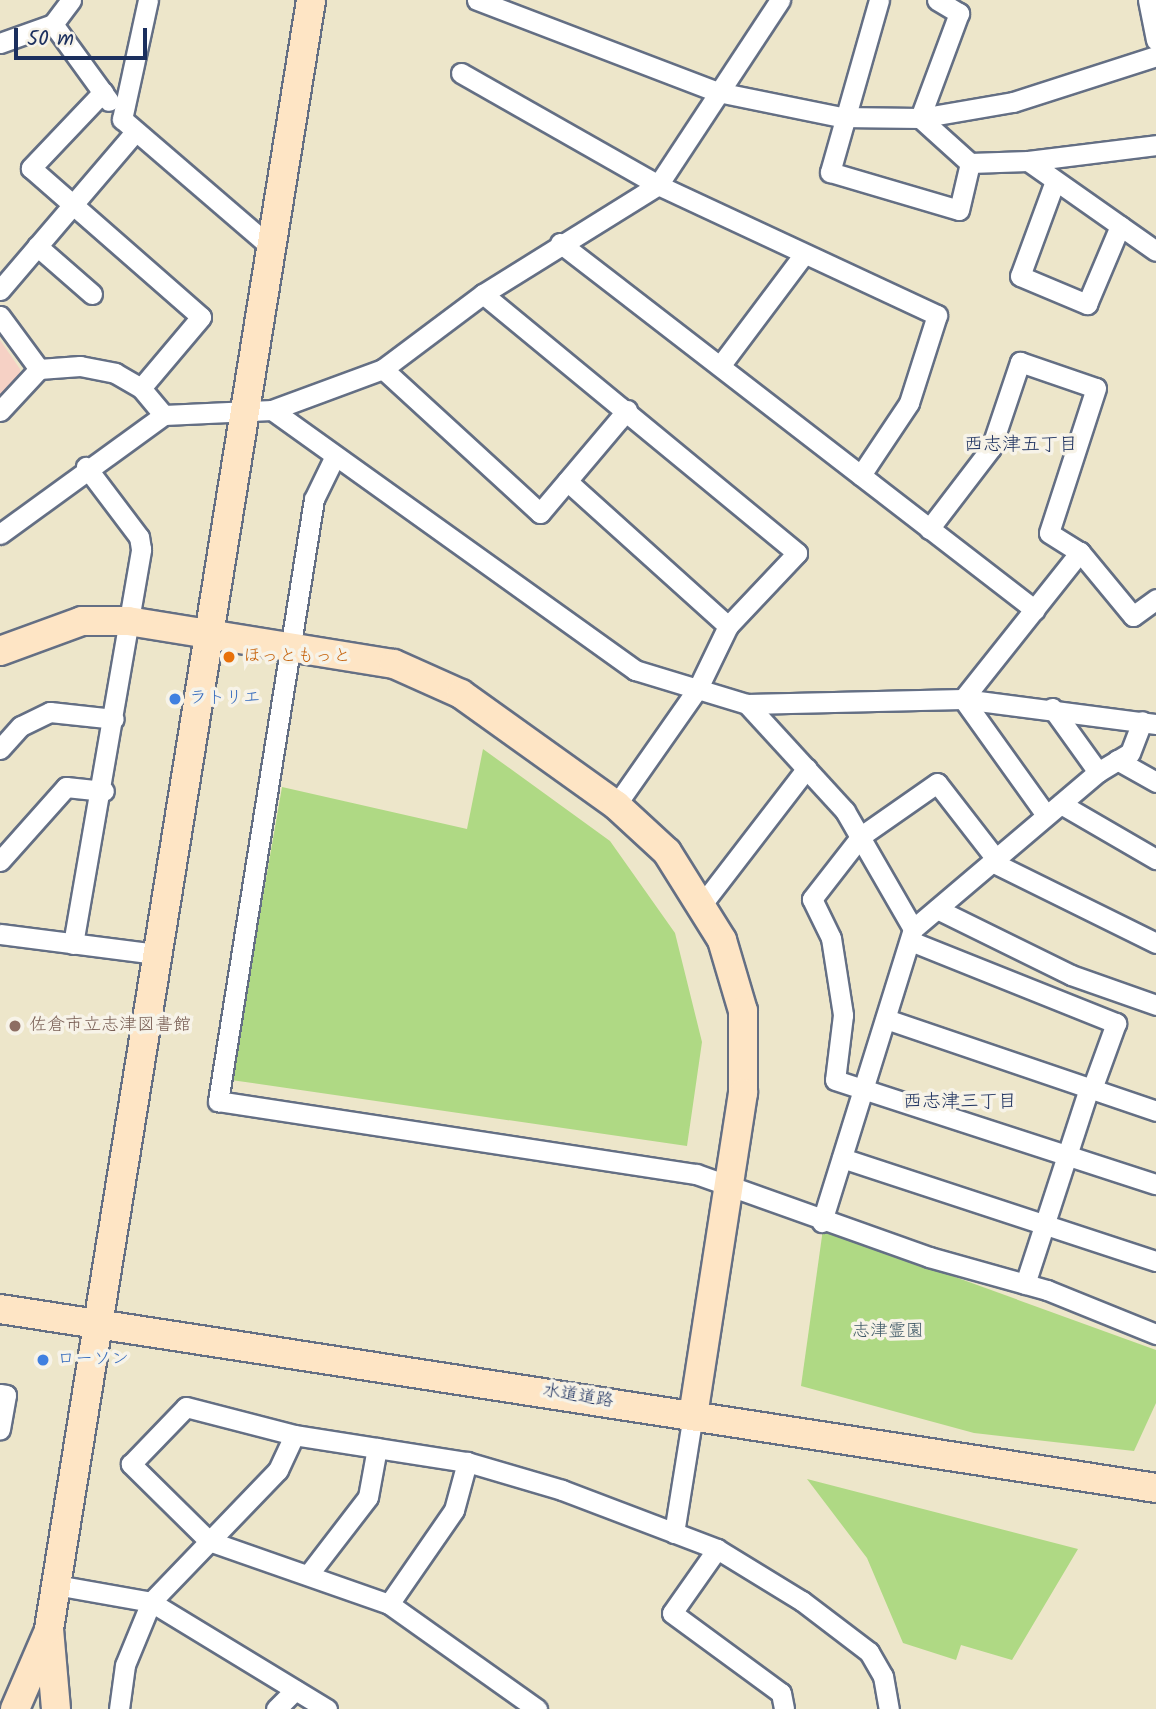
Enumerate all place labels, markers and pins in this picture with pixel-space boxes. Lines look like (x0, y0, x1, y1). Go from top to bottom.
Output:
place label: ほっともっと (243, 646, 351, 668)
marker: ほっともっと (221, 649, 237, 665)
place label: ラトリエ (189, 688, 261, 710)
marker: ラトリエ (167, 691, 183, 707)
place label: 佐倉市立志津図書館 (29, 1015, 191, 1037)
marker: 佐倉市立志津図書館 (7, 1018, 23, 1034)
place label: ローソン (57, 1349, 129, 1371)
marker: ローソン (35, 1352, 51, 1368)

